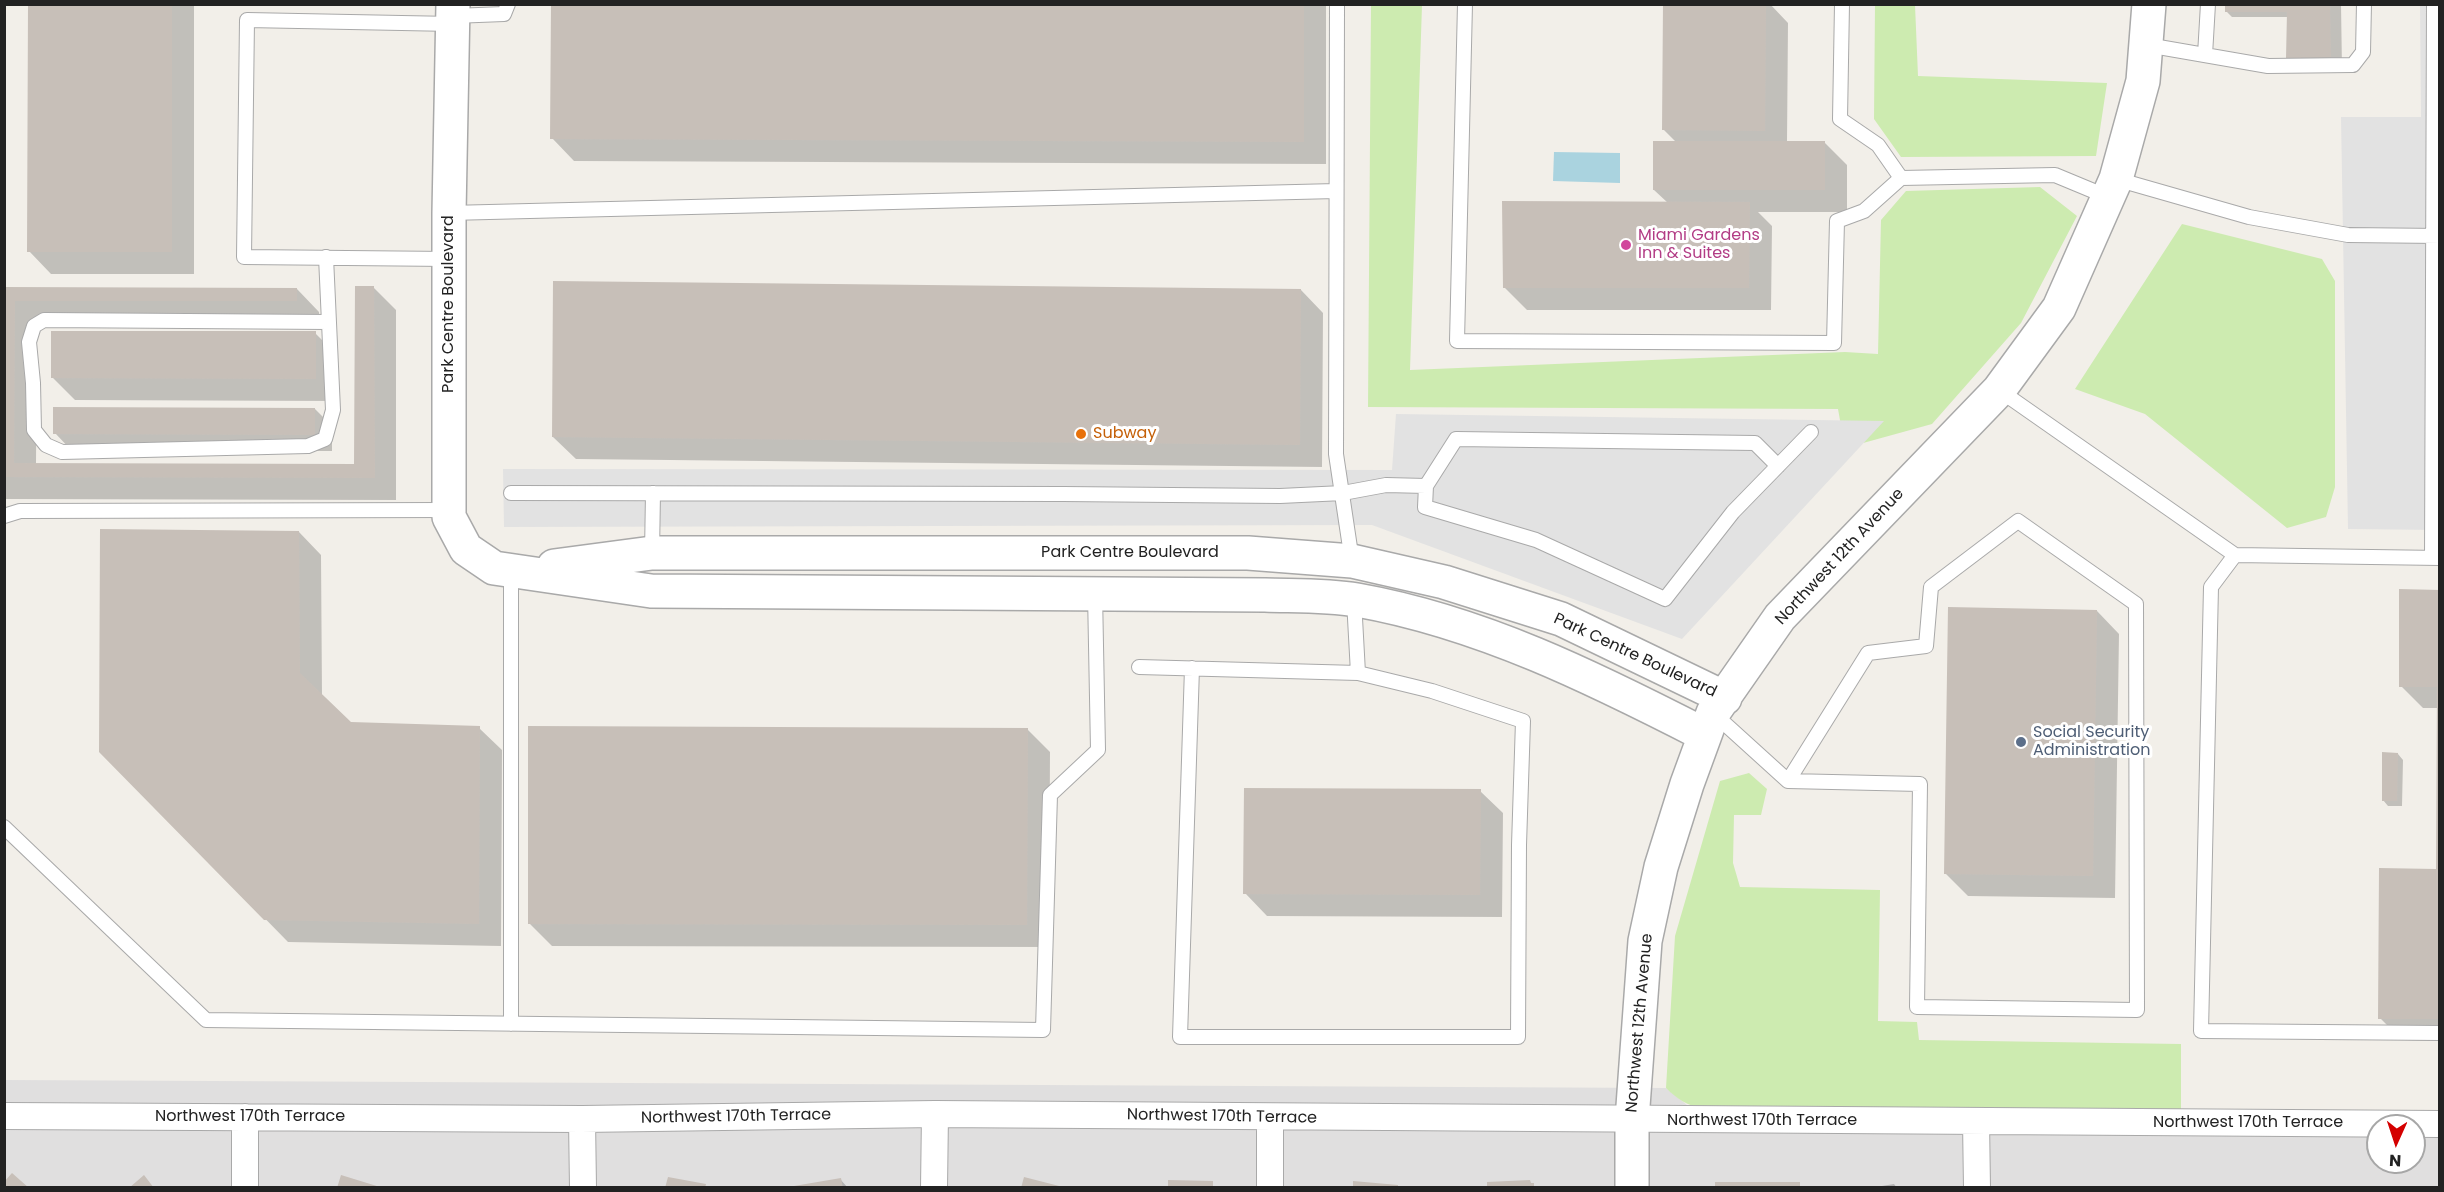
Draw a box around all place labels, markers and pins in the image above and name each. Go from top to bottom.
place label: Miami Gardens Inn & Suites [1638,226,1760,264]
marker: Miami Gardens Inn & Suites [1619,238,1633,252]
place label: Subway [1093,424,1156,444]
marker: Subway [1074,427,1088,441]
place label: Social Security Administration [2033,723,2150,761]
marker: Social Security Administration [2014,735,2028,749]

